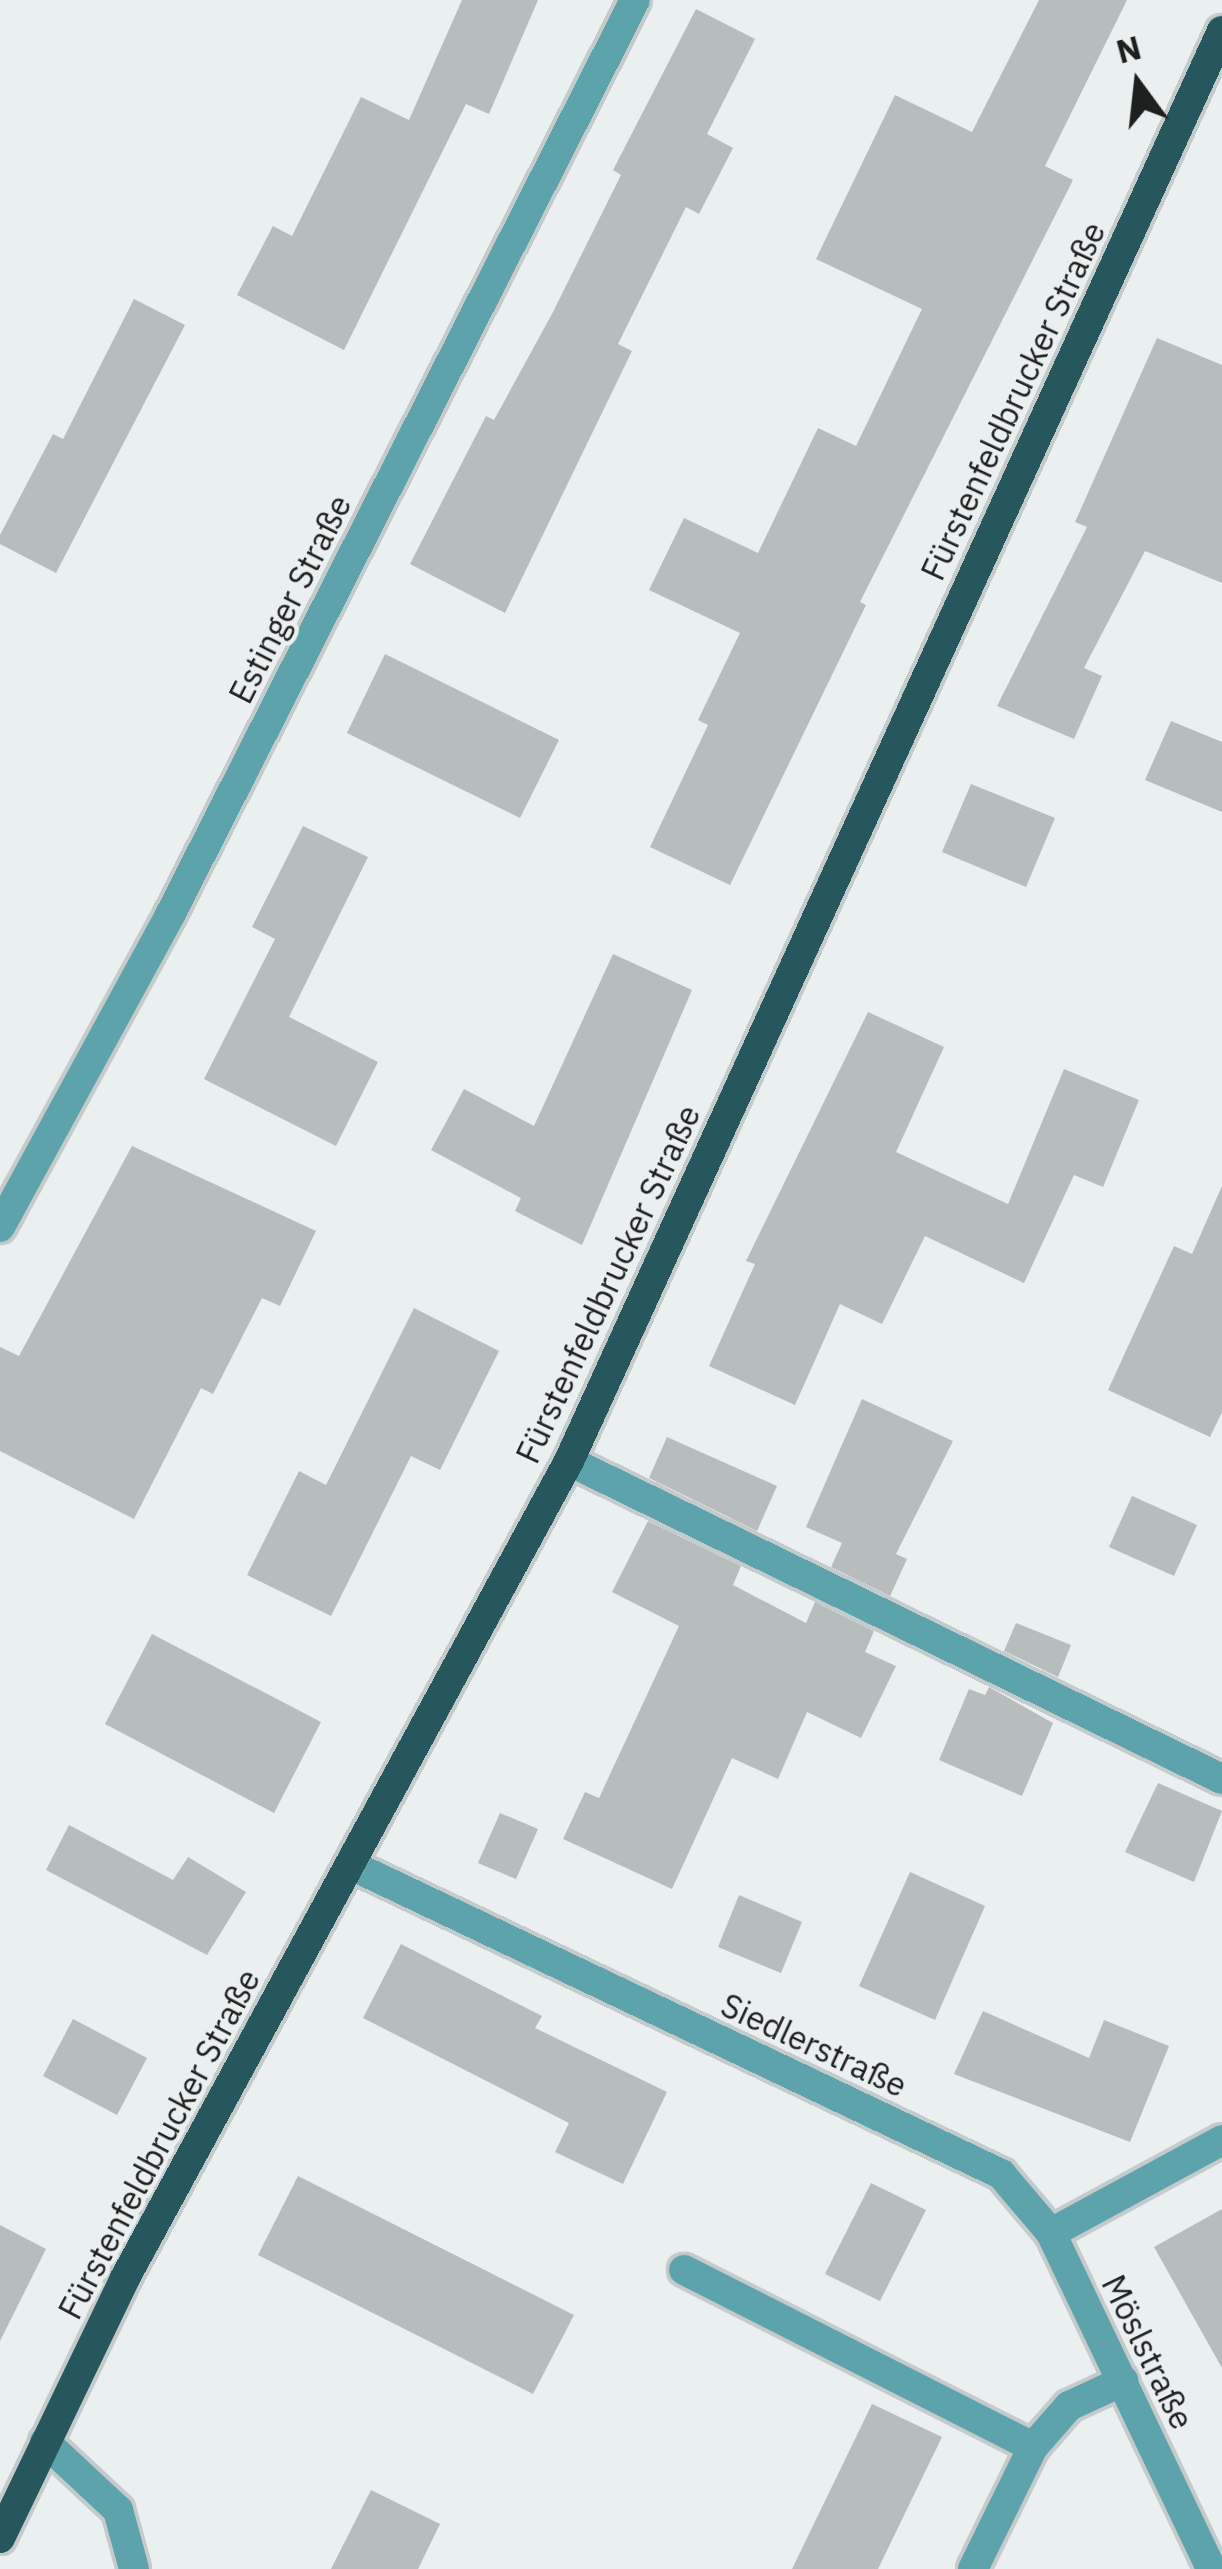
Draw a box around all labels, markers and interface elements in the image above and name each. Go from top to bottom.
north arrow [1078,24,1198,144]
text: N [1111,25,1146,73]
street label: Fürstenfeldbrucker Straße [913,216,1113,586]
street label: Estinger Straße [220,488,360,710]
street label: Fürstenfeldbrucker Straße [508,1099,708,1469]
street label: Fürstenfeldbrucker Straße [50,1962,268,2326]
street label: Siedlerstraße [715,1985,913,2105]
street label: Möslstraße [1094,2268,1202,2436]

